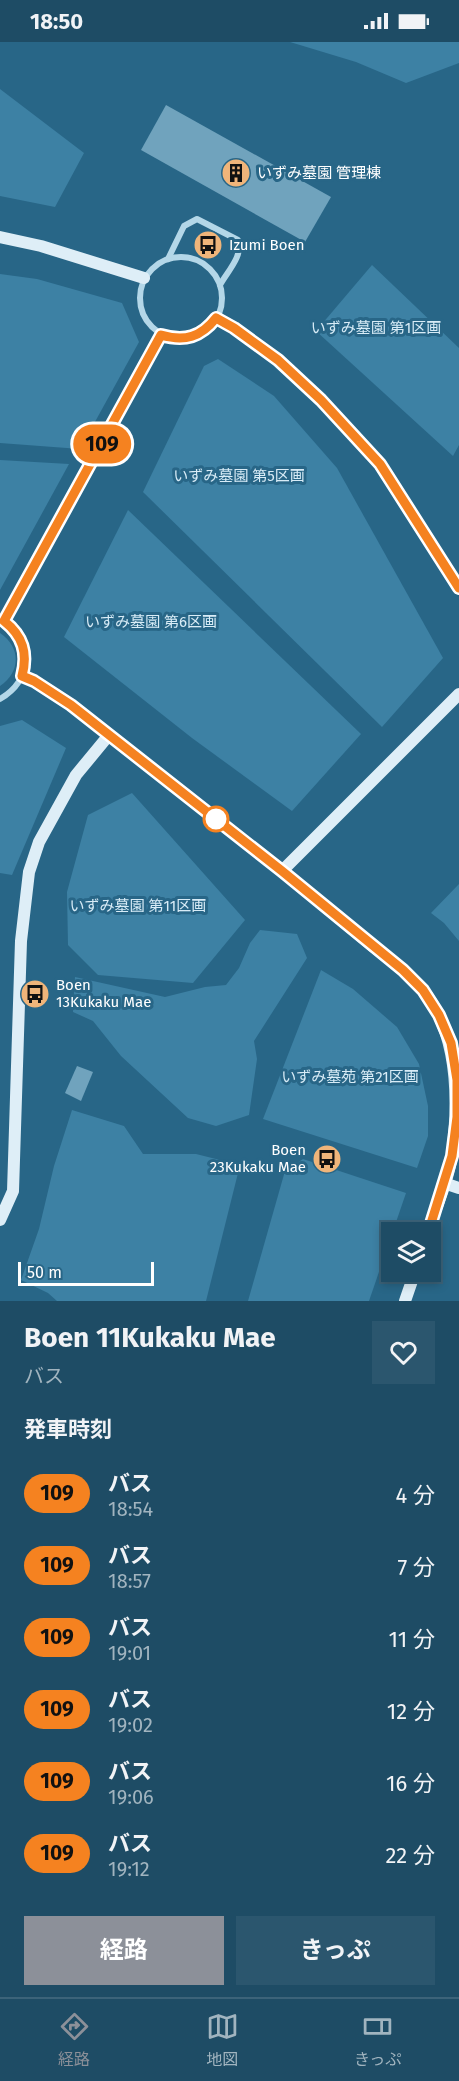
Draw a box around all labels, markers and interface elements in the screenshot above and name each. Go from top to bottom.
text: 18:50 [30,8,83,35]
building icon: いずみ墓園 管理棟 [220,157,252,189]
place label: いずみ墓園 管理棟 [257,164,381,182]
bus stop icon: Izumi Boen [192,229,224,261]
place label: Izumi Boen [229,236,304,254]
park label: いずみ墓園 第1区画 [311,319,441,337]
line badge: 109 [68,424,136,464]
text: 109 [85,431,119,457]
park label: いずみ墓園 第5区画 [173,467,305,485]
park label: いずみ墓園 第6区画 [85,613,217,631]
unlabelled marker [203,806,229,832]
park label: いずみ墓園 第11区画 [70,897,206,915]
place label: Boen 13Kukaku Mae [56,976,151,1011]
bus stop icon: Boen 13Kukaku Mae [19,978,51,1010]
park label: いずみ墓苑 第21区画 [281,1068,419,1086]
place label: Boen 23Kukaku Mae [210,1141,306,1176]
bus stop icon: Boen 23Kukaku Mae [311,1143,343,1175]
map controls [381,1222,441,1282]
button: layers [381,1222,441,1282]
scale bar [18,1259,154,1286]
text: 50 m [27,1263,62,1282]
text: Boen 11Kukaku Mae [24,1321,276,1354]
button: heart [372,1321,435,1384]
text: バス [24,1364,64,1388]
text: 発車時刻 [24,1416,112,1443]
text: バス [108,1470,152,1497]
text: 109 [40,1480,74,1506]
text: 4 分 [395,1482,435,1509]
text: 18:54 [108,1497,153,1521]
text: バス [108,1542,152,1569]
text: 109 [40,1552,74,1578]
text: 7 分 [397,1554,435,1581]
text: 18:57 [108,1569,151,1593]
text: バス [108,1614,152,1641]
text: 109 [40,1624,74,1650]
text: 11 分 [388,1626,435,1653]
text: 19:01 [108,1641,151,1665]
text: バス [108,1686,152,1713]
text: 109 [40,1696,74,1722]
text: 12 分 [387,1698,435,1725]
text: 19:02 [108,1713,153,1737]
text: バス [108,1758,152,1785]
text: 109 [40,1768,74,1794]
text: 16 分 [386,1770,435,1797]
text: 19:06 [108,1785,154,1809]
text: バス [108,1830,152,1857]
text: 109 [40,1840,74,1866]
text: 22 分 [385,1842,435,1869]
text: 19:12 [108,1857,150,1881]
button: 経路 [24,1916,224,1985]
button: きっぷ [236,1916,435,1985]
tab: 経路 [58,2010,91,2070]
tab: 地図 [206,2010,239,2070]
tab: きっぷ [354,2010,401,2070]

